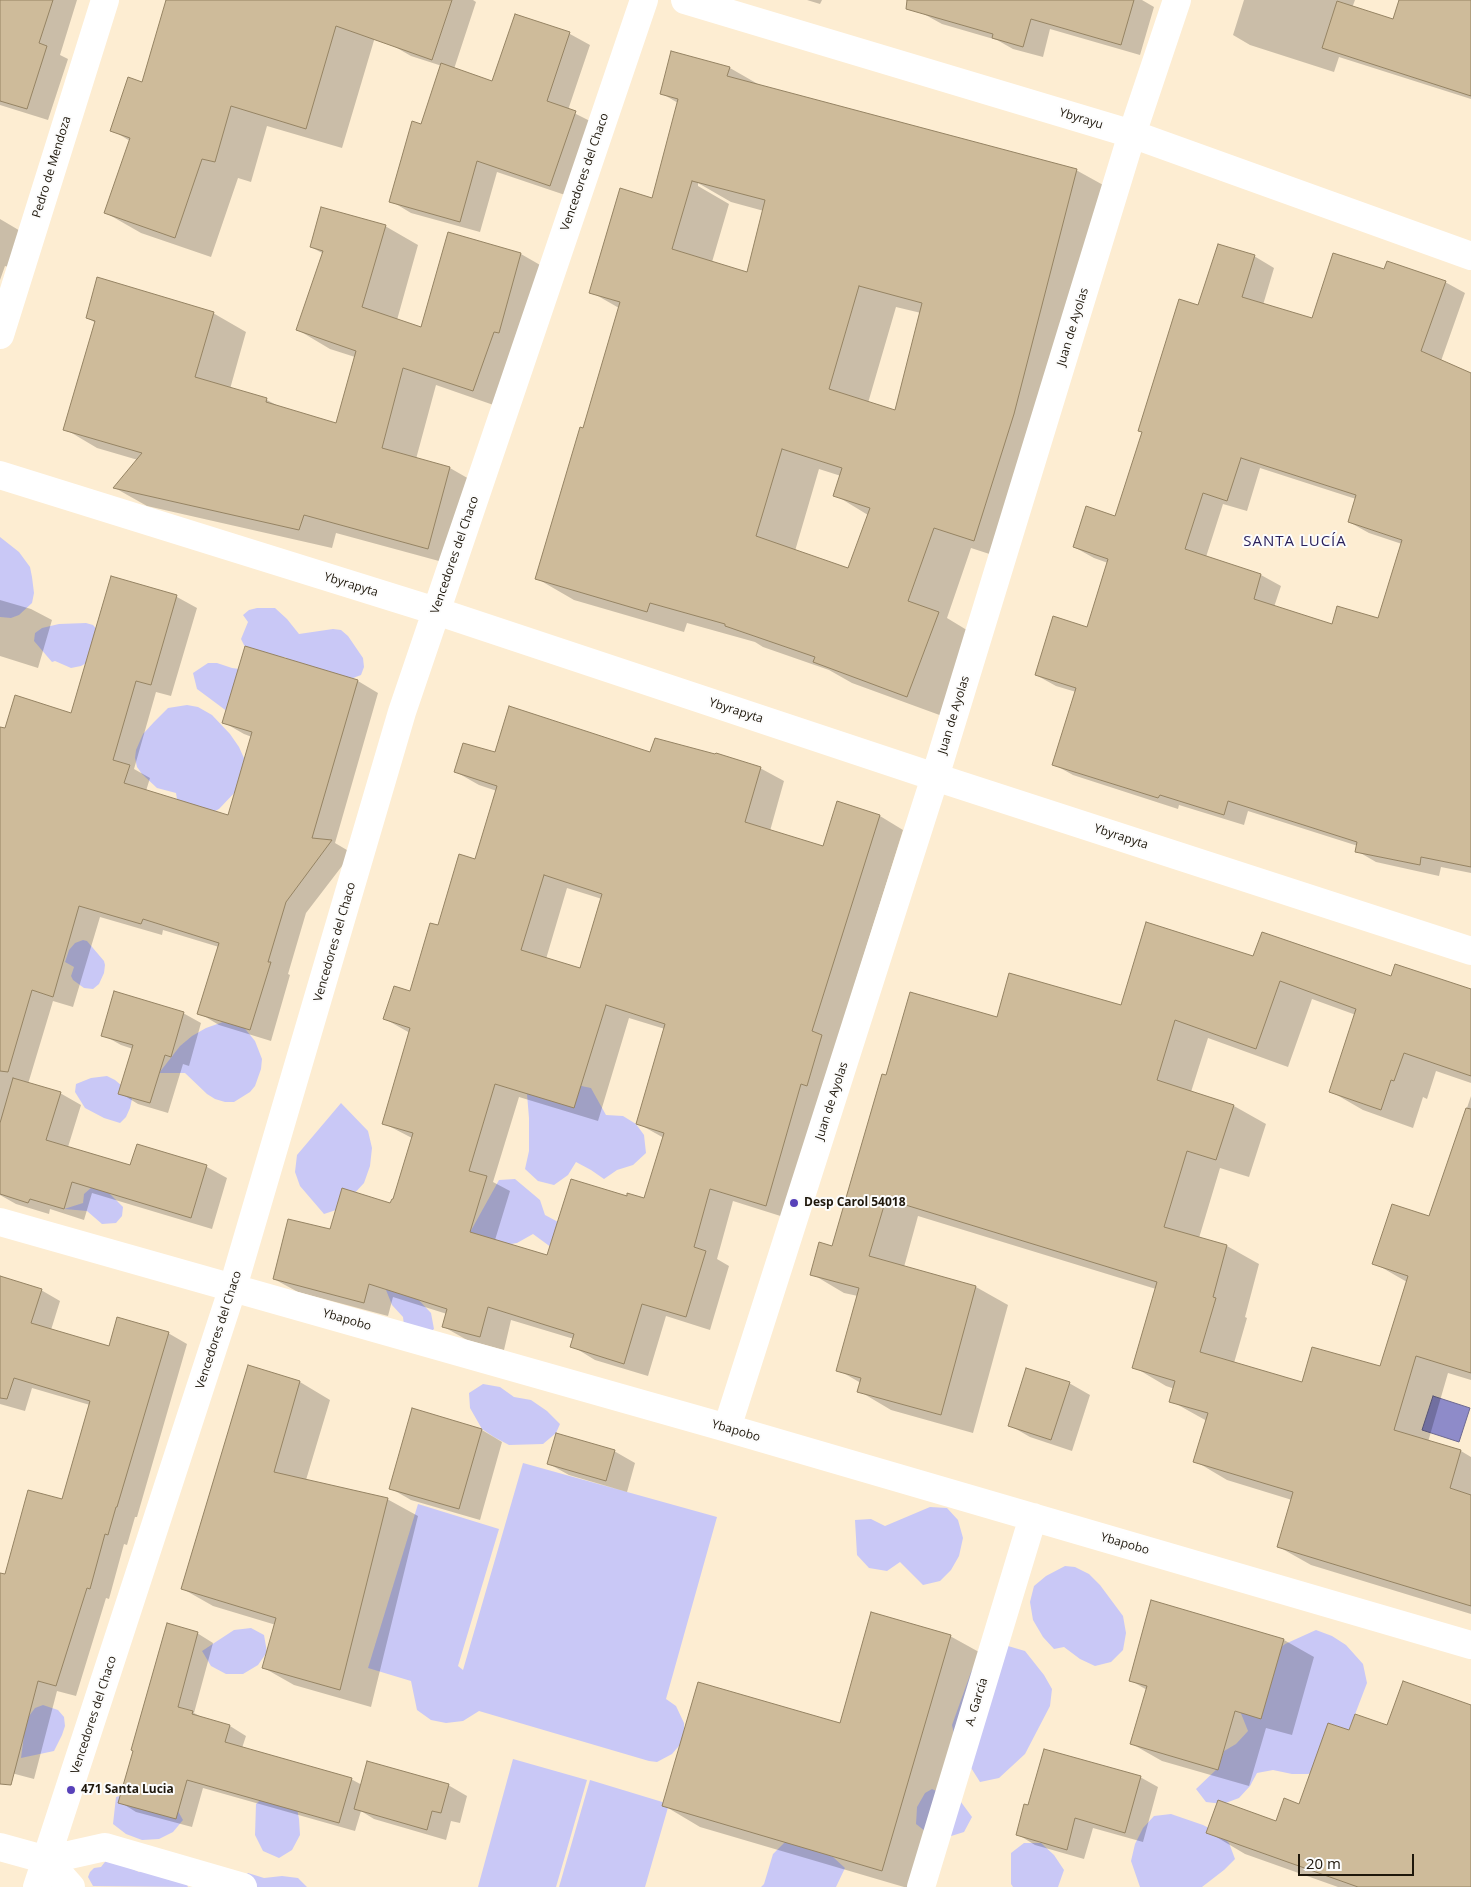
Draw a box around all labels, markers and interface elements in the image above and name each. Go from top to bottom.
street label: Ybyrayu [1057,106,1105,132]
street label: Vencedores del Chaco [558,111,612,233]
street label: Pedro de Mendoza [30,114,74,220]
street label: Juan de Ayolas [1054,286,1092,368]
street label: Vencedores del Chaco [428,494,482,616]
district label: SANTA LUCÍA [1242,533,1348,551]
street label: Ybyrapyta [322,570,380,600]
street label: Juan de Ayolas [935,674,973,756]
street label: Ybyrapyta [707,696,765,726]
street label: Ybyrapyta [1092,822,1150,852]
street label: Vencedores del Chaco [311,881,359,1003]
street label: Juan de Ayolas [813,1060,851,1142]
place label: Desp Carol 54018 [804,1196,906,1210]
marker: Desp Carol 54018 [788,1197,800,1209]
street label: Vencedores del Chaco [193,1269,245,1391]
street label: Ybapobo [321,1306,373,1334]
street label: Ybapobo [710,1417,762,1445]
street label: Ybapobo [1099,1530,1151,1558]
street label: Vencedores del Chaco [68,1654,120,1776]
street label: A. García [963,1676,991,1728]
place label: 471 Santa Lucia [81,1783,174,1797]
marker: 471 Santa Lucia [65,1784,77,1796]
scale bar [1301,1844,1417,1876]
text: 20 m [1306,1853,1341,1873]

